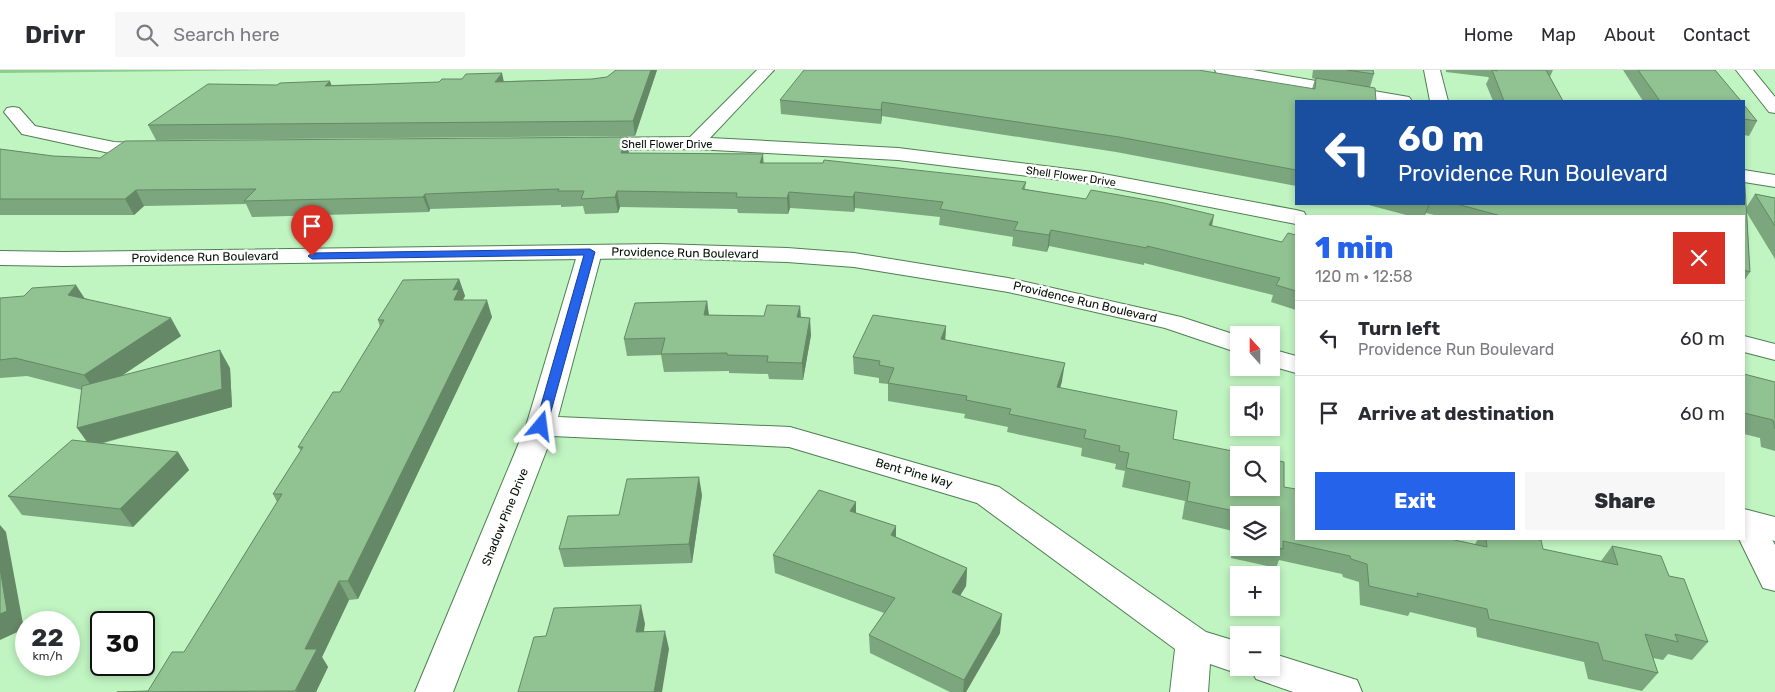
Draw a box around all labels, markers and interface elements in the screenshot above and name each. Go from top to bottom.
search box [115,12,465,57]
text: Drivr [25,21,85,49]
icon: search [133,21,161,49]
text: Search here [173,23,280,46]
text: Home [1464,24,1513,46]
text: Map [1541,24,1576,46]
text: About [1604,24,1655,46]
text: Contact [1683,24,1750,46]
text: 60 m [1398,118,1484,160]
icon: left [1315,120,1380,185]
street label: Shell Flower Drive [622,138,712,151]
text: Providence Run Boulevard [1398,160,1668,187]
street label: Shell Flower Drive [1025,164,1117,189]
pin [291,205,333,256]
icon: arrive [298,212,326,240]
text: 1 min [1315,230,1393,266]
button: close [1673,232,1725,284]
street label: Providence Run Boulevard [611,245,759,261]
street label: Providence Run Boulevard [131,249,279,265]
text: 120 m · 12:58 [1315,267,1413,286]
street label: Providence Run Boulevard [1012,279,1158,325]
text: Turn left [1358,317,1440,340]
icon: left [1315,324,1343,352]
north arrow [1230,326,1280,376]
map controls [1230,326,1280,676]
text: 60 m [1680,327,1725,350]
text: Providence Run Boulevard [1358,340,1554,359]
button: sound [1230,386,1280,436]
position arrow [514,399,566,451]
icon: arrive [1315,399,1343,427]
text: Arrive at destination [1358,402,1554,425]
text: 60 m [1680,402,1725,425]
button: search [1230,446,1280,496]
street label: Bent Pine Way [874,455,954,491]
street label: Shadow Pine Drive [479,466,531,568]
button: Exit [1315,472,1515,530]
button: Share [1525,472,1725,530]
button: layers [1230,506,1280,556]
button: + [1230,566,1280,616]
speed limit sign: 30 [90,611,155,676]
text: 22 [31,623,64,652]
button: − [1230,626,1280,676]
text: km/h [33,649,62,663]

